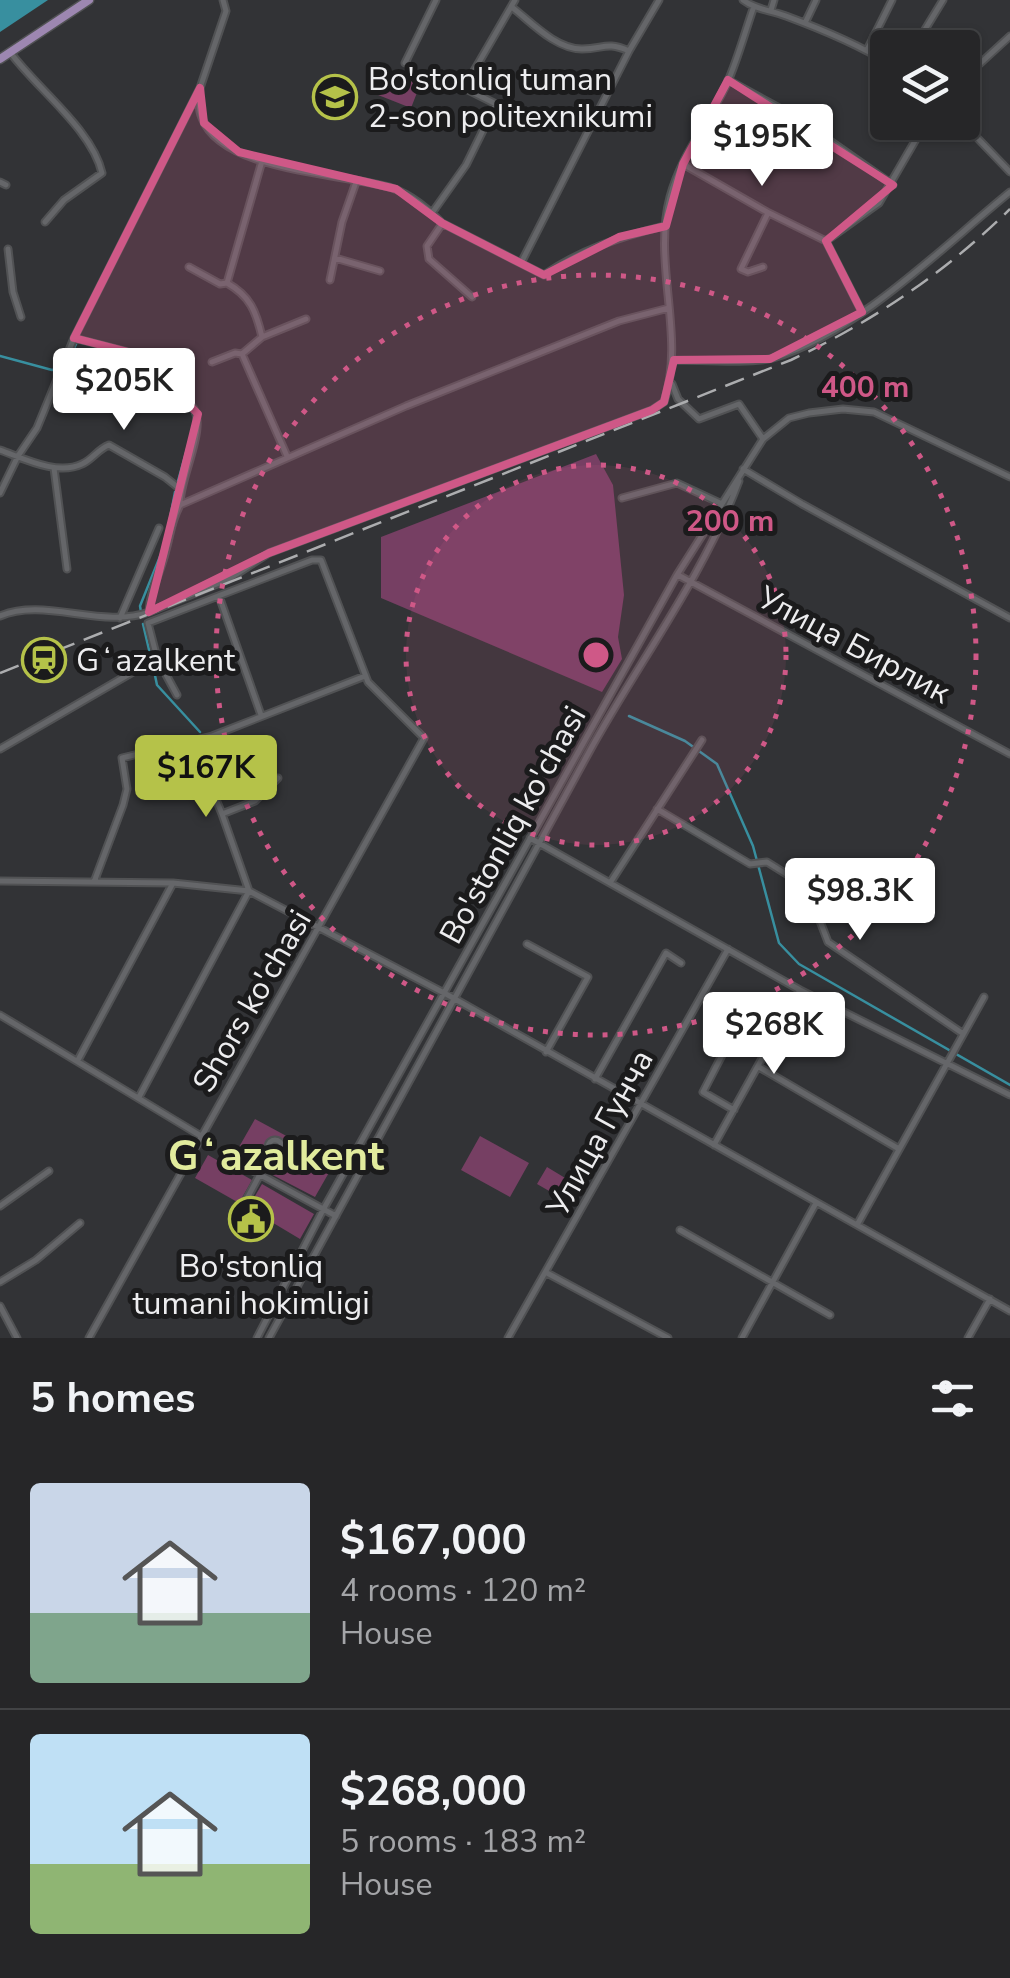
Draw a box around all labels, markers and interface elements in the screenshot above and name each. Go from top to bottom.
map controls [870,30,980,140]
button: layers [870,30,980,140]
place label: Bo'stonliq tuman 2-son politexnikumi [368,58,653,138]
school or university icon: Bo'stonliq tuman 2-son politexnikumi [312,74,358,120]
pin: $195K [692,104,832,189]
text: $195K [713,115,811,158]
pin: $205K [54,348,194,433]
text: $205K [75,359,173,402]
text: 400 m [821,367,909,408]
text: 200 m [686,501,774,542]
street label: Улица Бирлик [749,576,958,714]
station icon: Gʻazalkent [21,637,67,683]
centre of rings [578,637,614,673]
place label: Gʻazalkent [76,639,236,682]
street label: Bo'stonliq ko'chasi [430,698,596,952]
pin: $167K [136,735,276,820]
text: $167K [157,746,255,789]
pin: $98.3K [779,858,941,943]
text: $98.3K [807,869,913,912]
street label: Shors ko'chasi [182,902,322,1100]
pin: $268K [704,992,844,1077]
text: $268K [725,1003,823,1046]
street label: Улица Гунча [536,1042,664,1225]
district label: Gʻazalkent [168,1128,385,1185]
public building icon: Bo'stonliq tumani hokimligi [228,1196,274,1242]
place label: Bo'stonliq tumani hokimligi [132,1245,370,1325]
text: 5 homes [30,1370,195,1427]
icon: filters [925,1371,980,1426]
text: $167,000 [340,1512,527,1569]
icon: home [110,1523,230,1643]
text: 4 rooms · 120 m² [340,1569,586,1612]
text: House [340,1612,433,1655]
text: $268,000 [340,1763,527,1820]
icon: home [110,1774,230,1894]
text: 5 rooms · 183 m² [340,1820,586,1863]
text: House [340,1863,433,1906]

